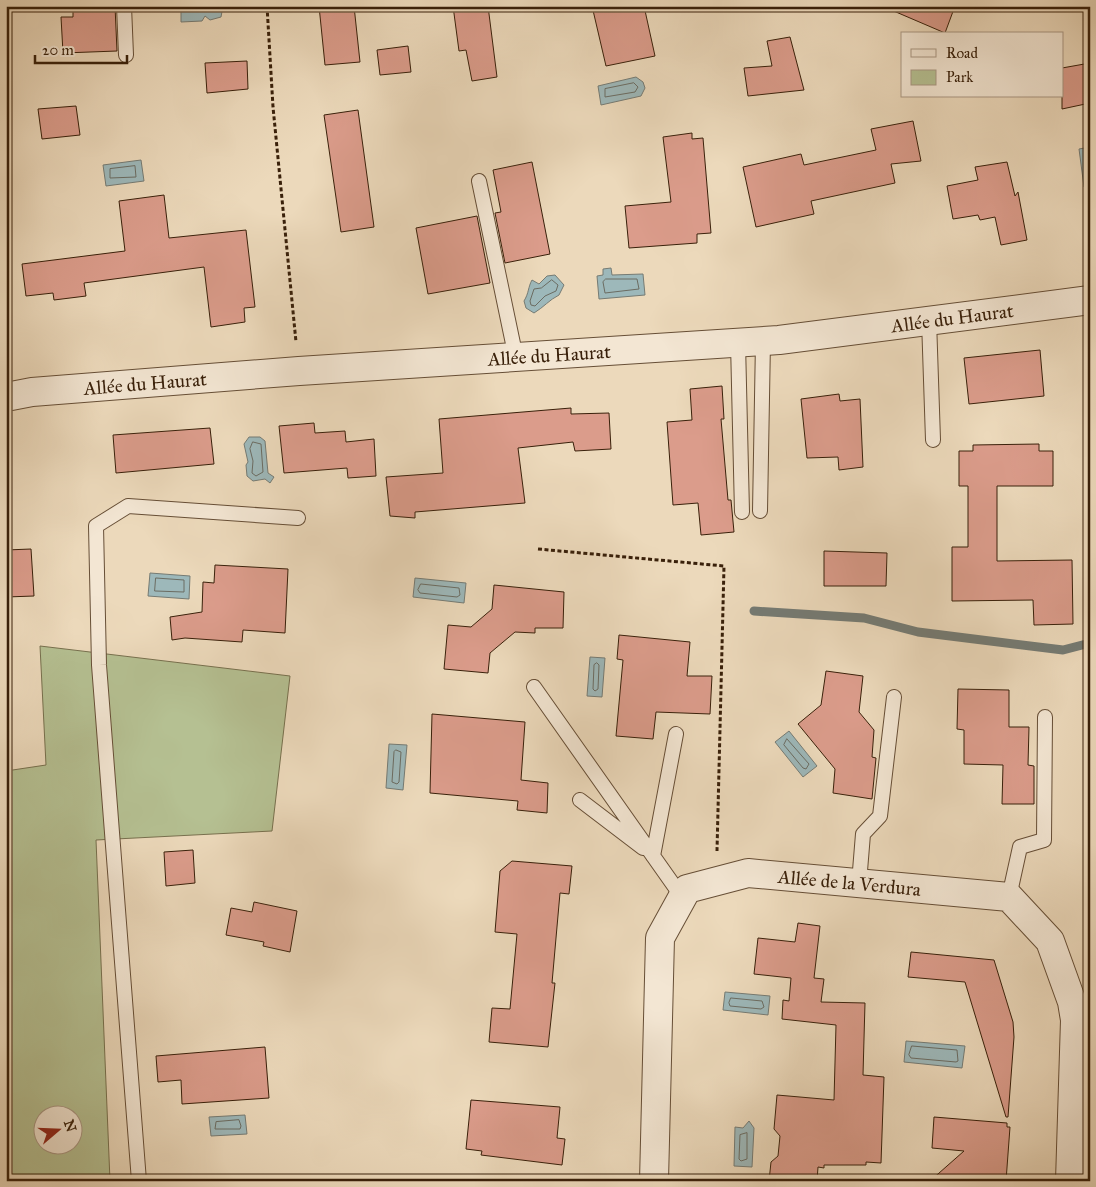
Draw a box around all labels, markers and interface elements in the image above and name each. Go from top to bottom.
scale bar [35,32,128,64]
legend [901,32,1064,98]
text: 20 m [42,41,74,59]
text: Road [946,44,978,62]
text: Park [946,68,973,86]
street label: Allée du Haurat [889,299,1015,338]
street label: Allée du Haurat [486,340,612,371]
street label: Allée du Haurat [82,367,208,400]
street label: Allée de la Verdura [776,865,923,901]
north arrow [32,1104,82,1154]
text: N [60,1118,80,1134]

